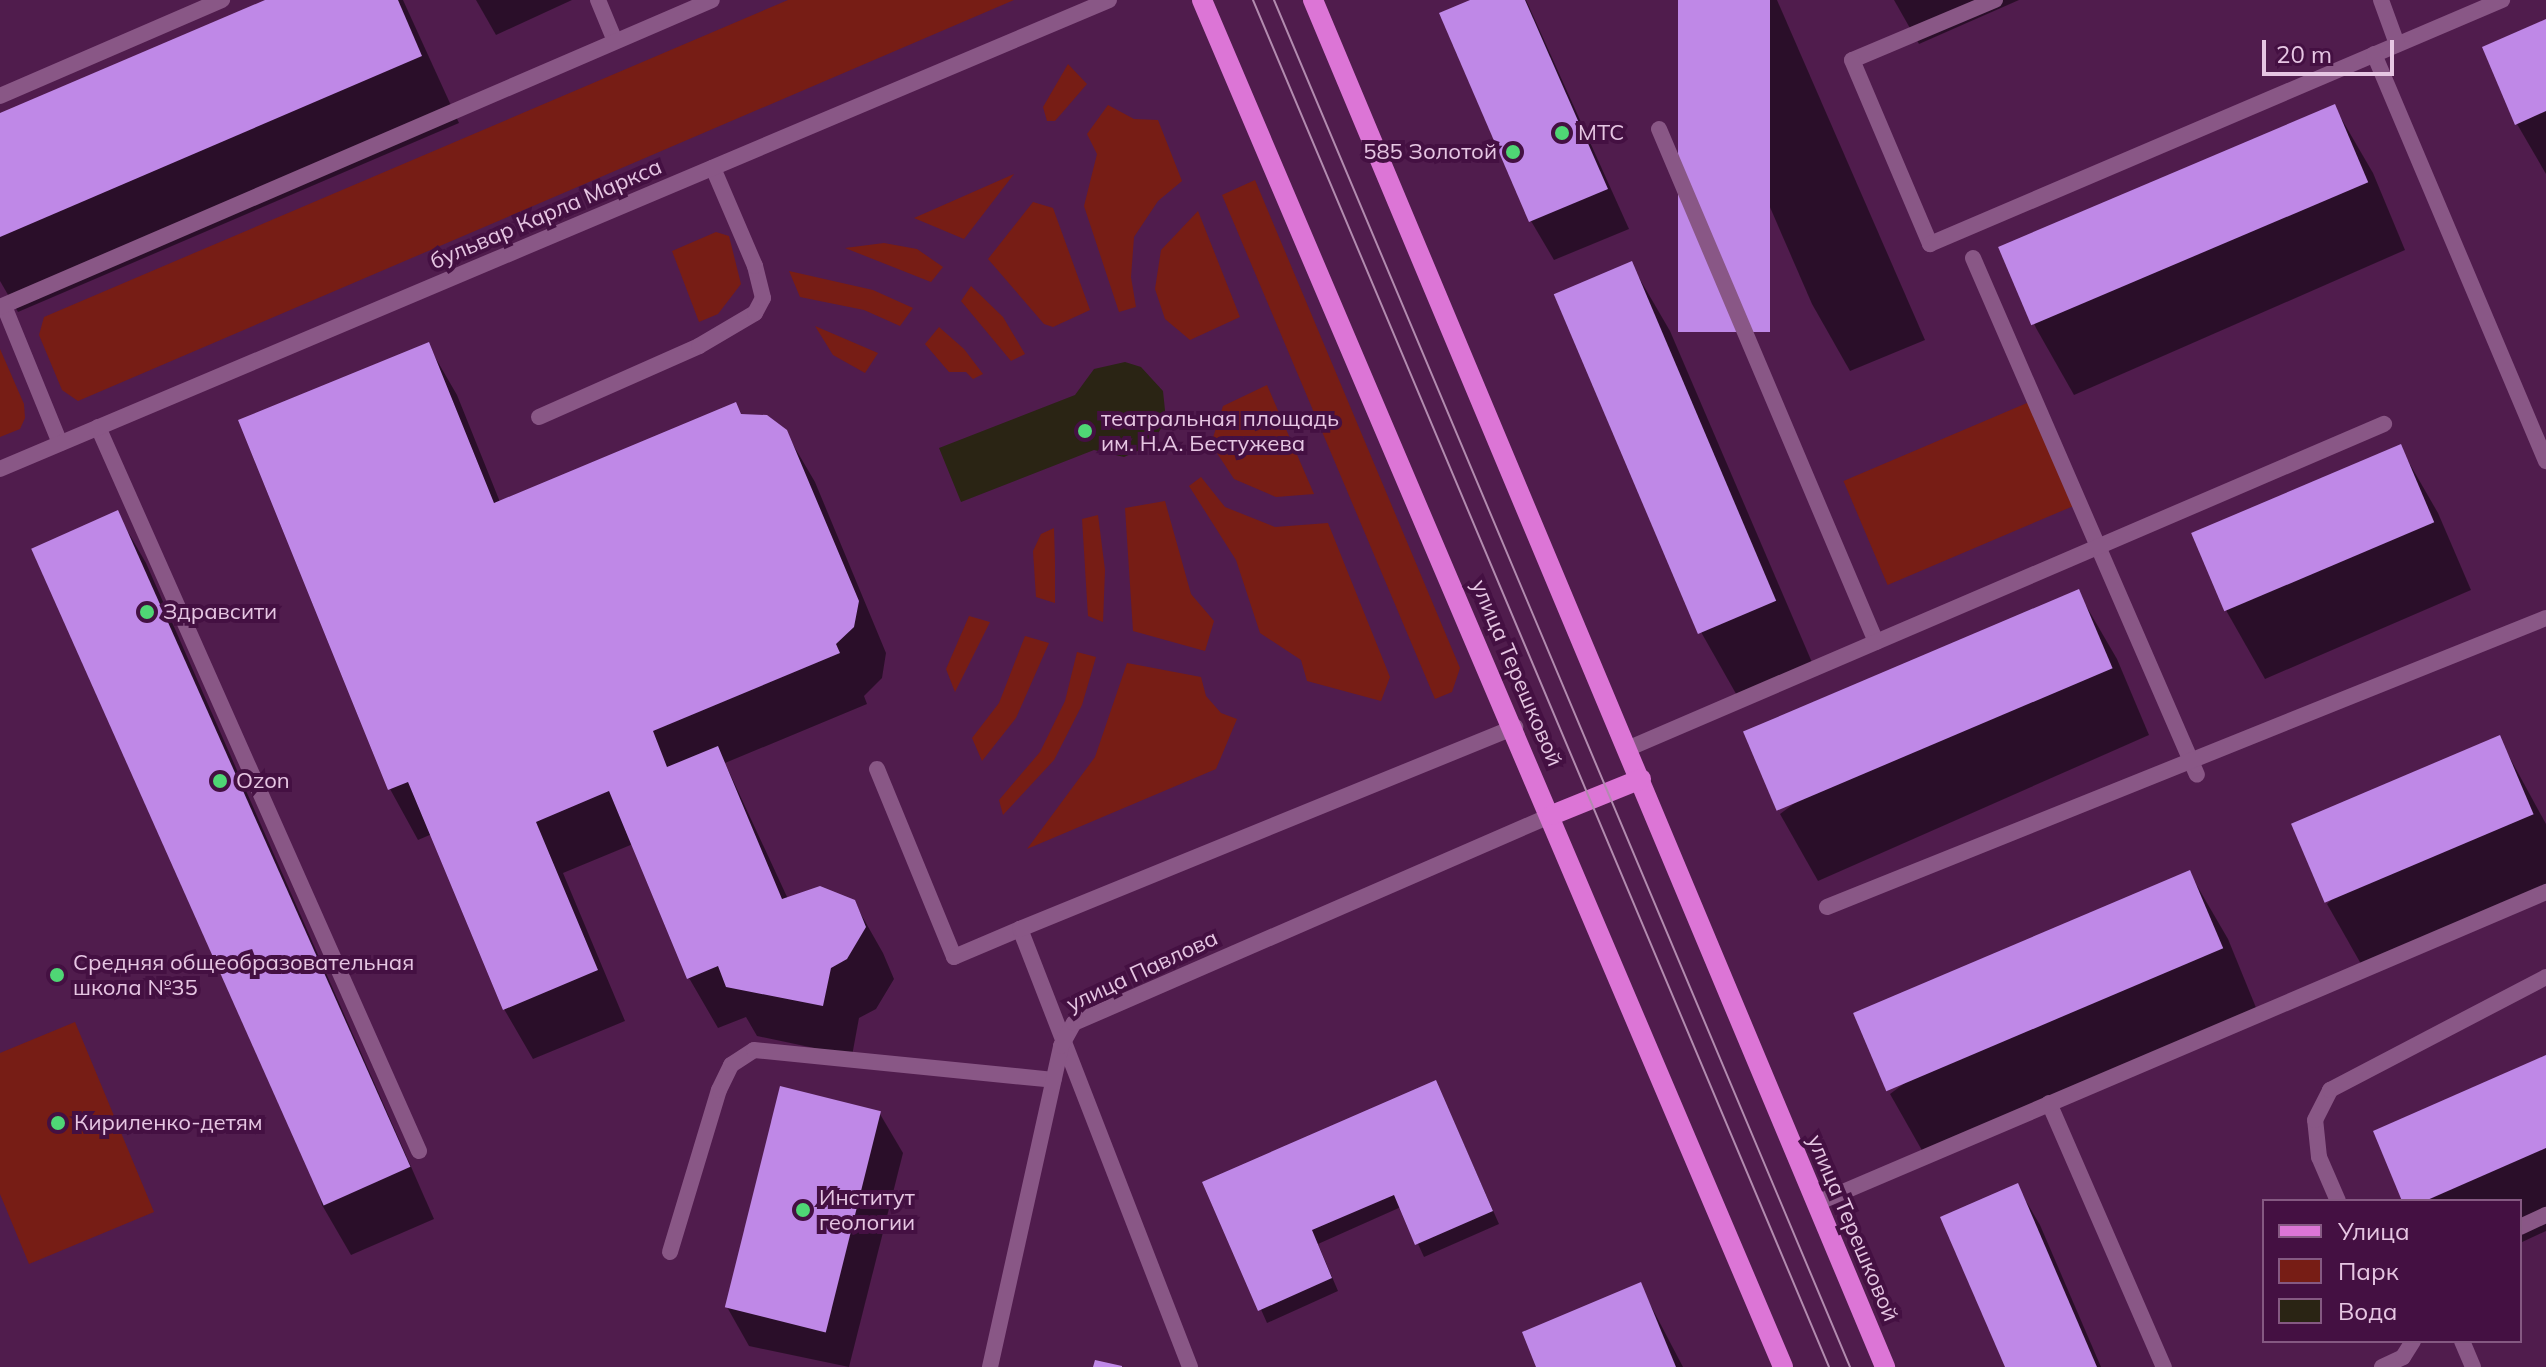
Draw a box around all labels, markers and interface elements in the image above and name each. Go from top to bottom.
scale bar [2266,24,2398,74]
text: 20 m [2276,39,2332,69]
place label: МТС [1578,120,1624,146]
marker: МТС [1553,124,1571,142]
place label: 585 Золотой [1363,139,1497,165]
marker: 585 Золотой [1504,143,1522,161]
street label: бульвар Карла Маркса [426,153,666,275]
place label: театральная площадь им. Н.А. Бестужева [1101,405,1339,456]
marker: театральная площадь им. Н.А. Бестужева [1076,422,1094,440]
street label: улица Терешковой [1466,576,1568,770]
place label: Здравсити [163,599,277,625]
marker: Здравсити [138,603,156,621]
place label: Ozon [236,768,290,794]
marker: Ozon [211,772,229,790]
street label: улица Павлова [1062,924,1222,1018]
place label: Средняя общеобразовательная школа №35 [73,949,414,1000]
marker: Средняя общеобразовательная школа №35 [48,966,66,984]
place label: Кириленко-детям [74,1110,263,1136]
marker: Кириленко-детям [49,1114,67,1132]
street label: улица Терешковой [1802,1131,1904,1325]
place label: Институт геологии [819,1184,915,1236]
legend [2262,1199,2522,1343]
marker: Институт геологии [794,1201,812,1219]
text: Улица [2338,1216,2410,1246]
text: Парк [2338,1256,2399,1286]
text: Вода [2338,1296,2398,1326]

